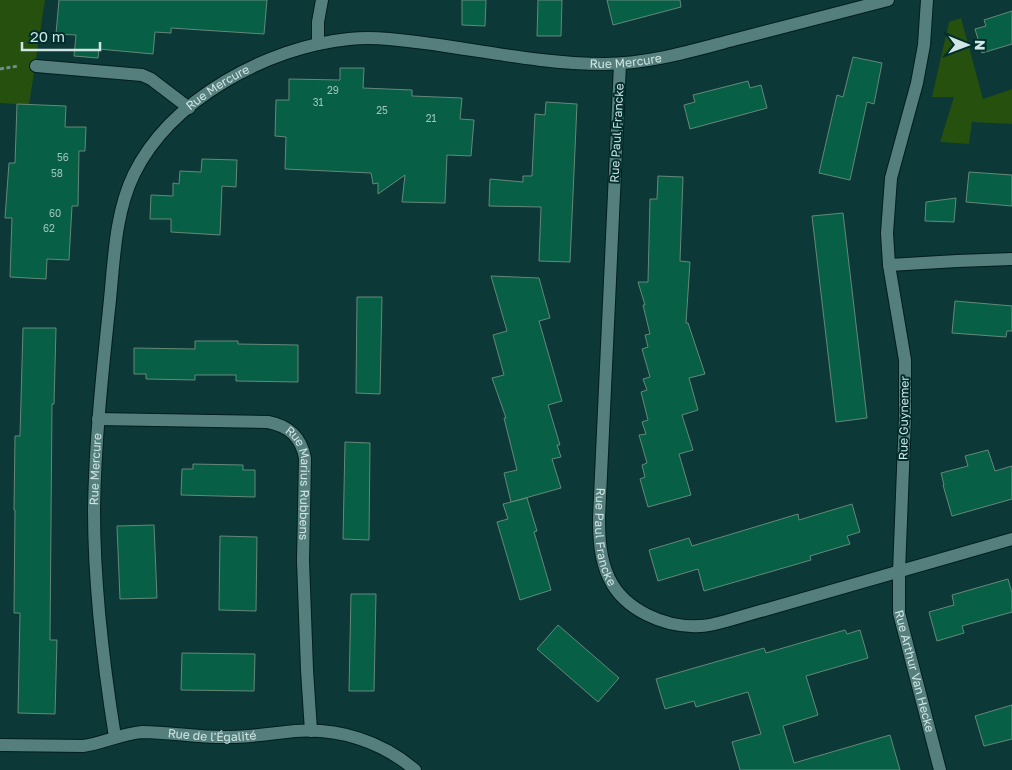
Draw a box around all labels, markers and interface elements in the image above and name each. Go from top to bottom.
scale bar [22,20,100,52]
north arrow [942,20,992,70]
text: 20 m [30,27,65,45]
text: N [972,40,989,51]
street label: Rue Mercure [589,50,663,71]
street label: Rue Mercure [183,61,252,113]
street label: Rue Paul Francke [606,83,627,183]
house number: 29 [327,84,339,96]
house number: 31 [313,96,323,108]
house number: 25 [376,104,388,116]
house number: 21 [426,112,436,124]
house number: 56 [57,151,69,163]
house number: 58 [51,167,63,179]
house number: 60 [49,207,61,219]
house number: 62 [43,222,55,234]
street label: Rue Guynemer [895,375,912,460]
street label: Rue Marius Rubbens [283,422,313,540]
street label: Rue Mercure [86,433,104,506]
street label: Rue Paul Francke [592,487,620,589]
street label: Rue Arthur Van Hecke [891,608,938,734]
street label: Rue de l'Égalité [167,725,257,744]

